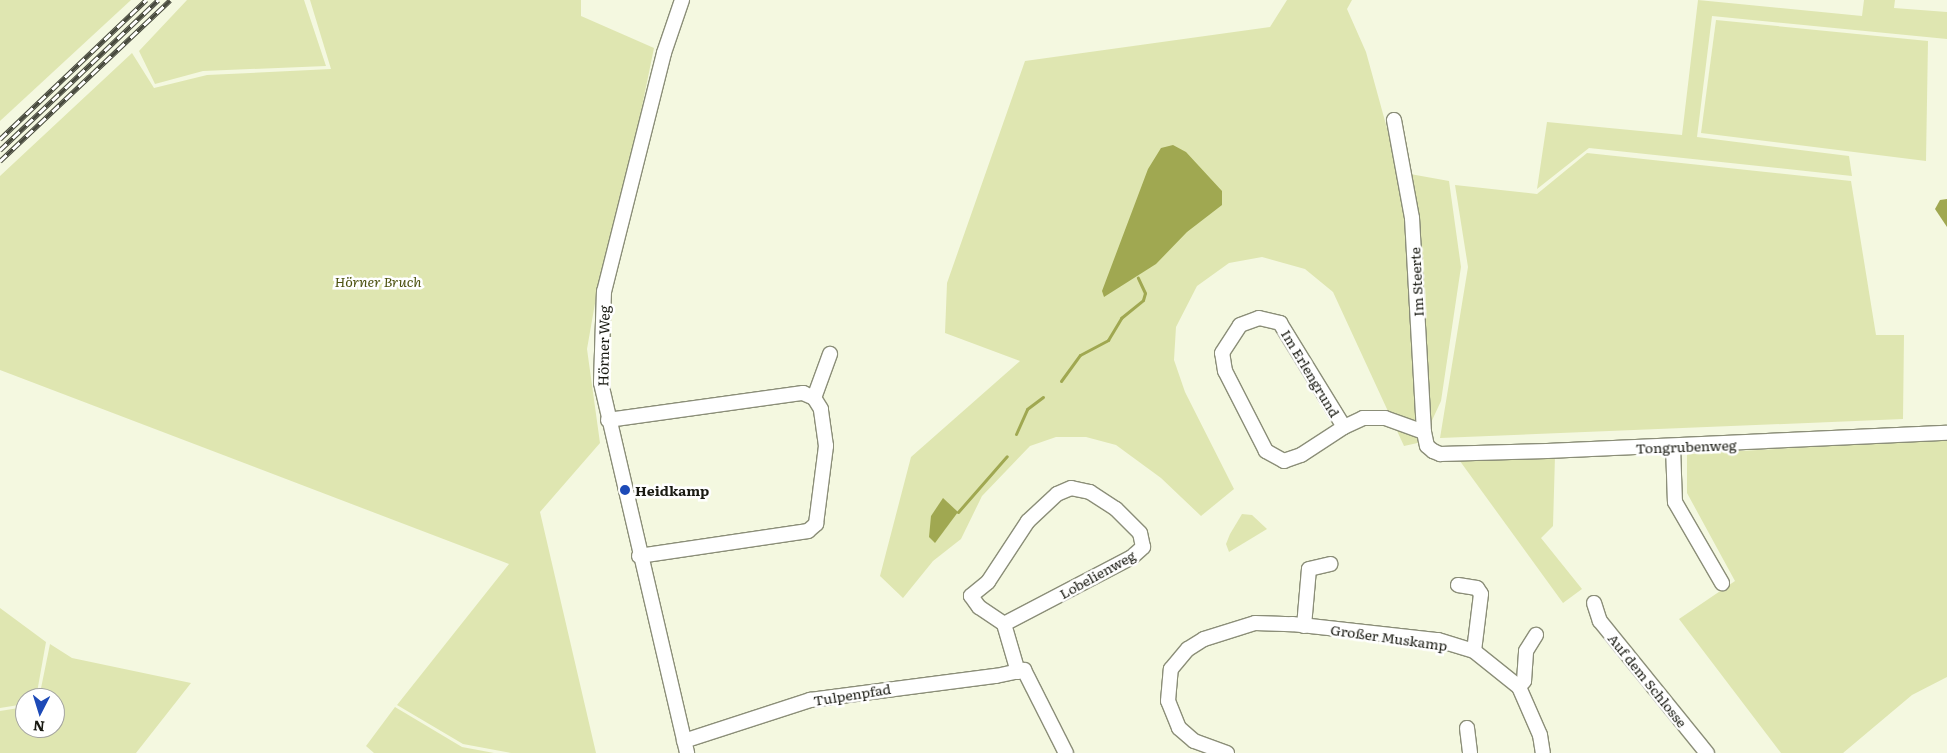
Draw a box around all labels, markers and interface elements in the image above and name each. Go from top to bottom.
street label: Im Steerte [1406,247,1426,317]
park label: Hörner Bruch [335,273,421,289]
street label: Hörner Weg [594,305,612,387]
street label: Im Erlengrund [1278,326,1344,420]
street label: Tongrubenweg [1635,436,1737,456]
place label: Heidkamp [635,482,709,498]
marker: Heidkamp [619,484,631,496]
street label: Lobelienweg [1056,546,1138,602]
street label: Großer Muskamp [1330,620,1448,654]
street label: Auf dem Schlosse [1605,630,1691,730]
street label: Tulpenpfad [812,680,892,708]
north arrow [15,688,65,738]
text: N [32,716,46,737]

